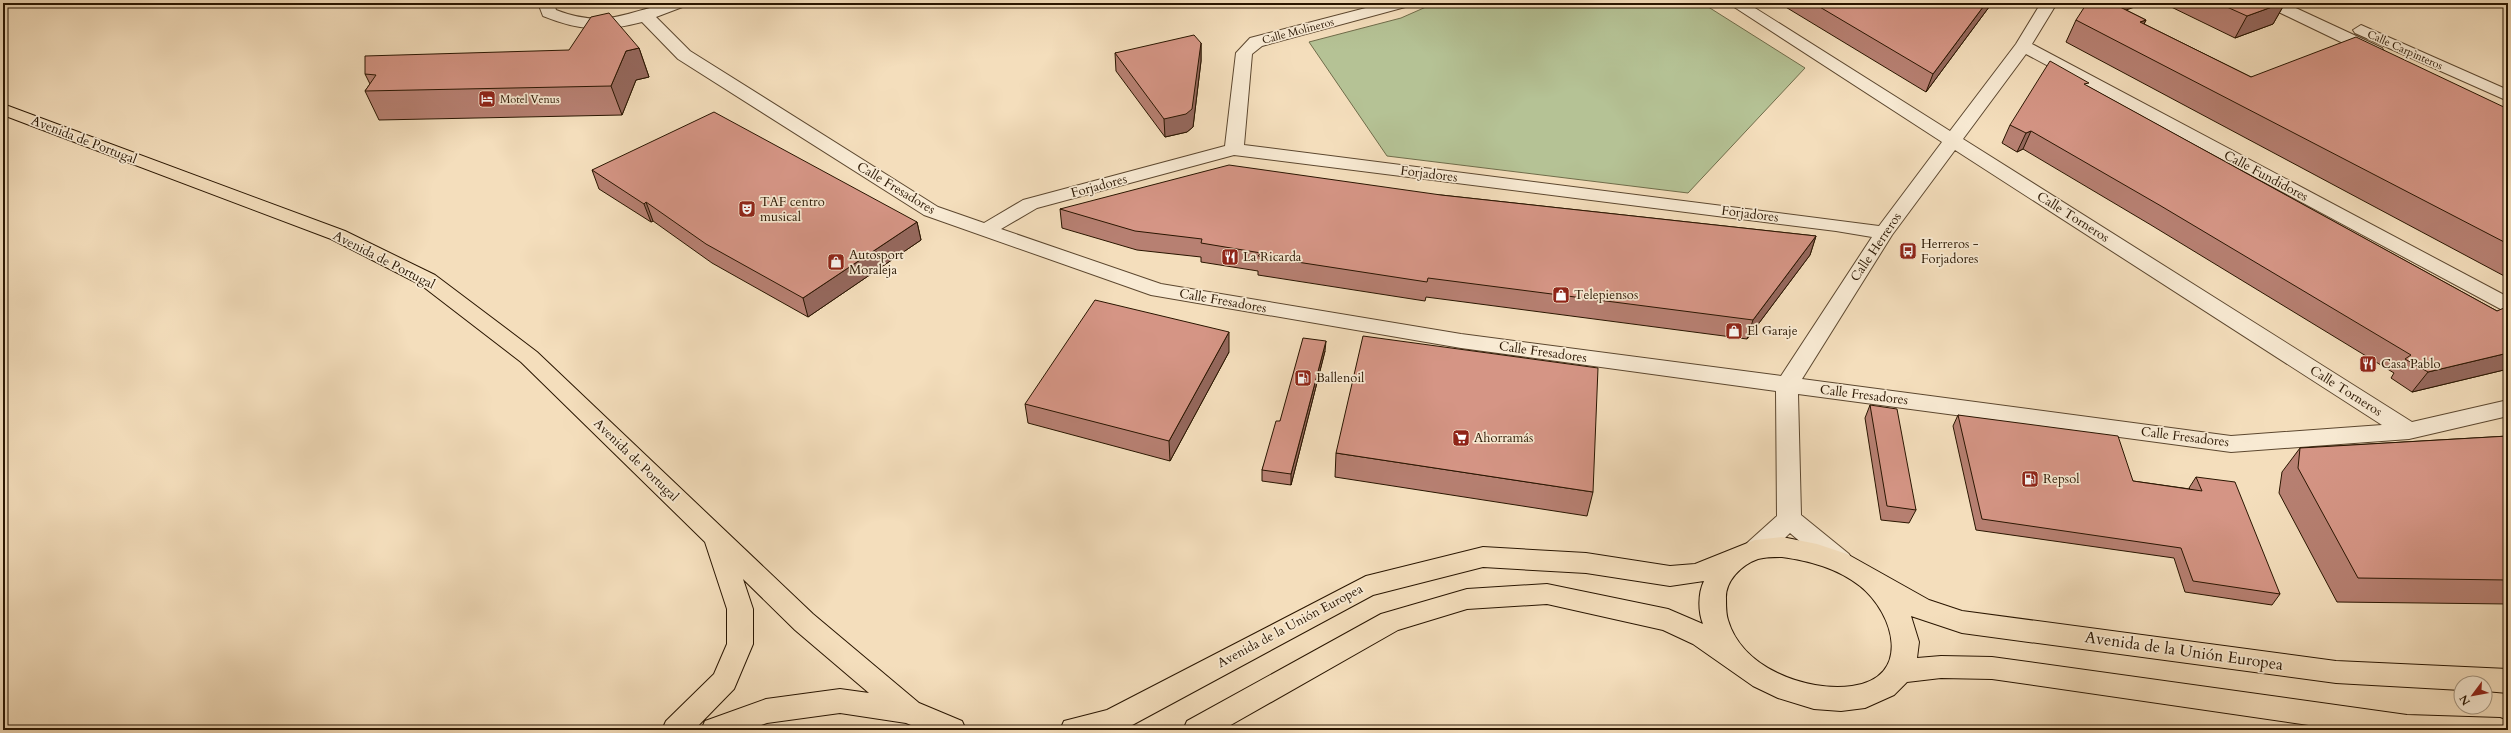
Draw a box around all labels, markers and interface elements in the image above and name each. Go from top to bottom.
street label: Calle Molineros [1260,14,1336,48]
street label: Calle Carpìnteros [2365,27,2445,73]
hotel icon: Motel Venus [477,89,497,109]
place label: Motel Venus [500,92,560,107]
street label: Avenida de Portugal [28,112,140,169]
street label: Calle Fundidores [2221,146,2311,206]
street label: Calle Fresadores [853,157,939,219]
street label: Forjadores [1399,162,1459,186]
street label: Forjadores [1069,170,1129,202]
street label: Calle Torneros [2033,188,2113,246]
place label: TAF centro musical [760,193,825,226]
theatre icon: TAF centro musical [737,199,757,219]
street label: Forjadores [1720,202,1780,226]
street label: Calle Herreros [1846,209,1906,285]
street label: Avenida de Portugal [330,227,439,294]
place label: Herreros - Forjadores [1921,235,1979,268]
bus stop icon: Herreros - Forjadores [1898,241,1918,261]
place label: Autosport Moraleja [849,246,904,279]
restaurant icon: La Ricarda [1220,247,1240,267]
place label: La Ricarda [1243,248,1302,266]
shop icon: Autosport Moraleja [826,252,846,272]
street label: Calle Fresadores [1178,284,1268,318]
shop icon: Telepiensos [1551,285,1571,305]
place label: Telepiensos [1574,286,1638,304]
shop icon: El Garaje [1724,321,1744,341]
place label: El Garaje [1747,322,1798,340]
street label: Calle Fresadores [1498,337,1588,367]
restaurant icon: Casa Pablo [2358,354,2378,374]
place label: Casa Pablo [2381,355,2441,373]
street label: Calle Torneros [2306,362,2386,420]
fuel station icon: Ballenoil [1293,368,1313,388]
place label: Ballenoil [1316,369,1365,387]
street label: Calle Fresadores [1819,381,1909,409]
street label: Avenida de Portugal [589,415,683,506]
street label: Calle Fresadores [2140,423,2230,451]
supermarket icon: Ahorramás [1451,428,1471,448]
place label: Ahorramás [1474,429,1533,447]
fuel station icon: Repsol [2020,469,2040,489]
place label: Repsol [2043,470,2080,488]
street label: Avenida de la Unión Europea [1214,580,1366,672]
street label: Avenida de la Unión Europea [2083,626,2285,676]
north arrow [2453,675,2493,715]
text: N [2456,692,2474,708]

